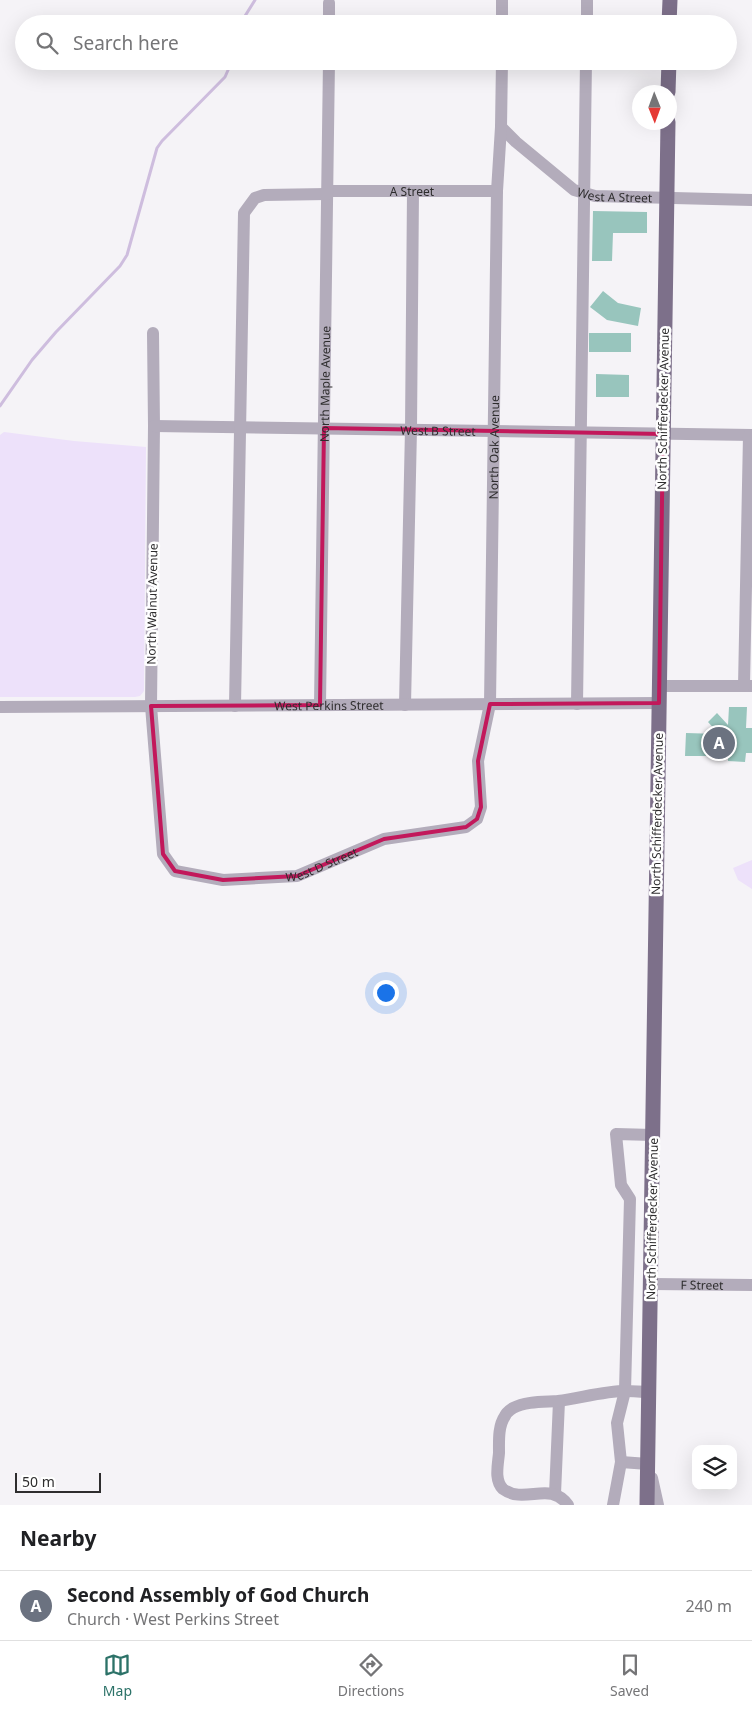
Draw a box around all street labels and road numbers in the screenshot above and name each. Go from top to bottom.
street label: A Street [390,183,435,200]
street label: West A Street [575,183,653,206]
street label: North Maple Avenue [315,325,334,442]
street label: North Schifferdecker Avenue [653,328,673,490]
street label: North Oak Avenue [484,395,503,499]
street label: West B Street [400,421,476,439]
street label: North Walnut Avenue [142,543,162,665]
street label: West Perkins Street [274,696,384,714]
street label: North Schifferdecker Avenue [647,733,667,895]
street label: West D Street [285,843,361,885]
street label: North Schifferdecker Avenue [642,1138,662,1300]
street label: F Street [680,1276,724,1293]

